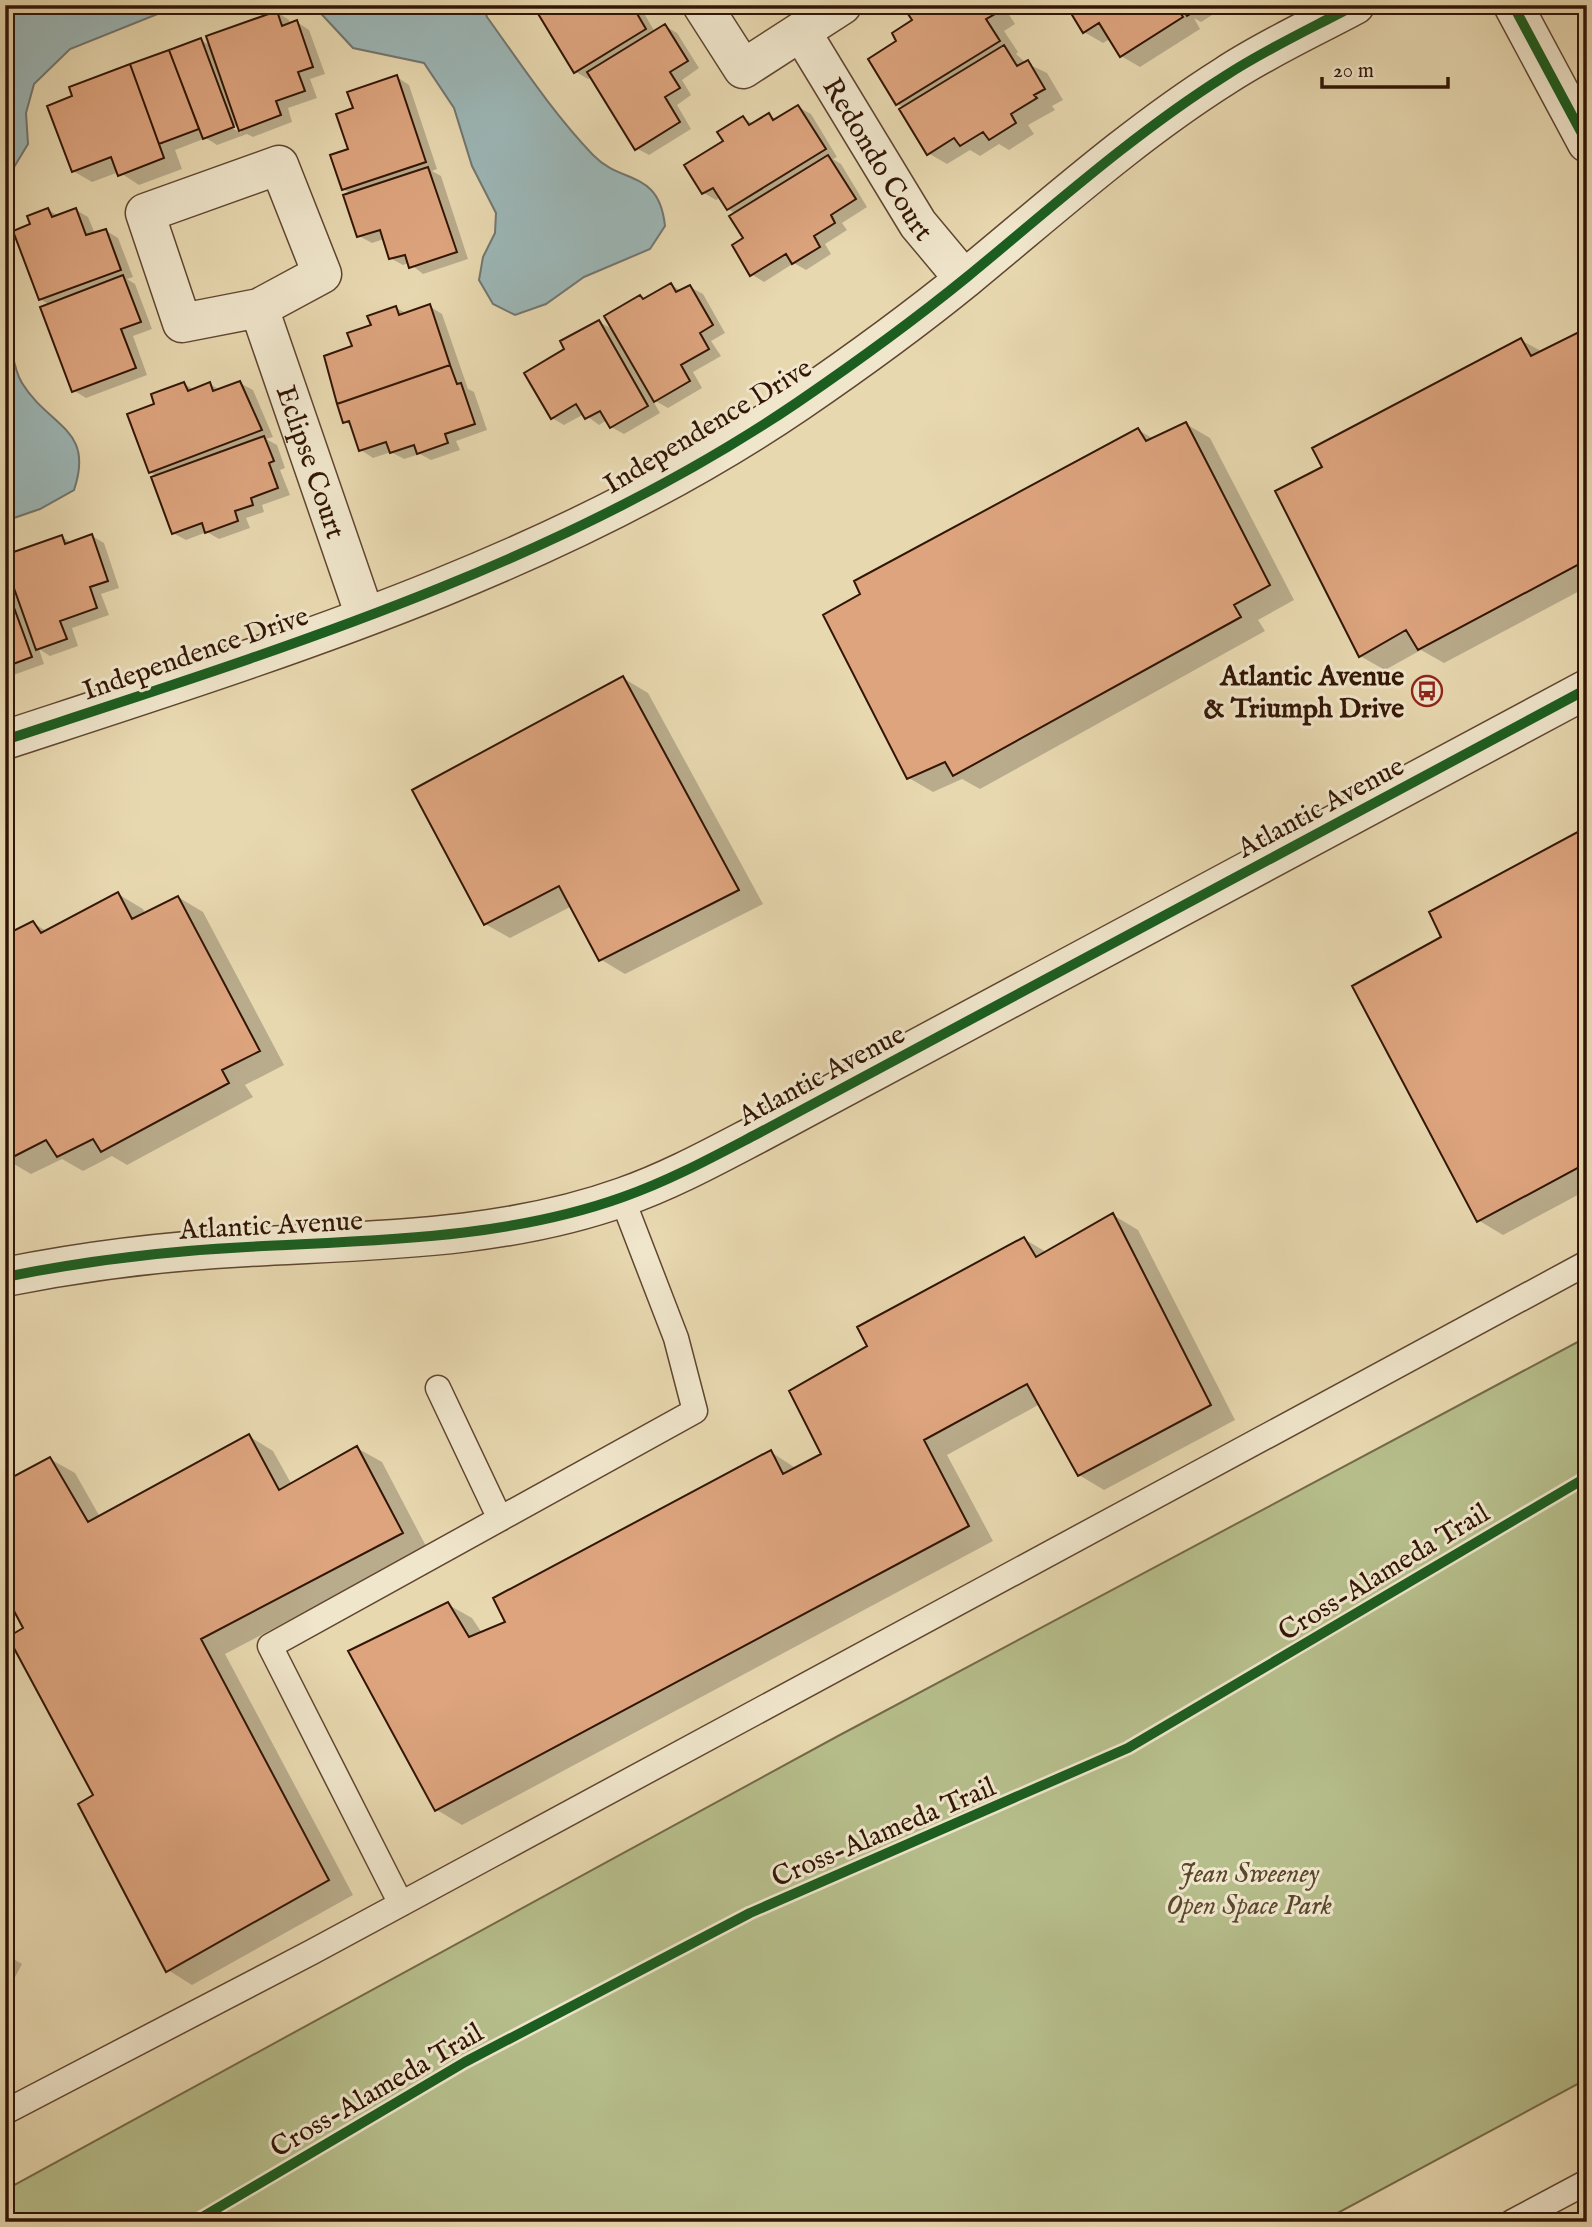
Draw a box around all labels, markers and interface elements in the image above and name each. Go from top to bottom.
scale bar [1322,46,1448,90]
text: 20 m [1333,58,1374,85]
street label: Redondo Court [813,72,940,249]
street label: Independence Drive [598,351,819,503]
street label: Eclipse Court [267,381,352,544]
street label: Independence Drive [78,599,313,709]
place label: Atlantic Avenue & Triumph Drive [1204,660,1404,727]
bus stop icon: Atlantic Avenue & Triumph Drive [1410,674,1444,708]
street label: Atlantic Avenue [1231,750,1411,867]
street label: Atlantic Avenue [732,1018,912,1135]
street label: Atlantic Avenue [177,1204,364,1249]
street label: Cross-Alameda Trail [1272,1496,1496,1650]
street label: Cross-Alameda Trail [767,1770,1002,1896]
park label: Jean Sweeney Open Space Park [1166,1857,1332,1924]
street label: Cross-Alameda Trail [265,2016,490,2166]

